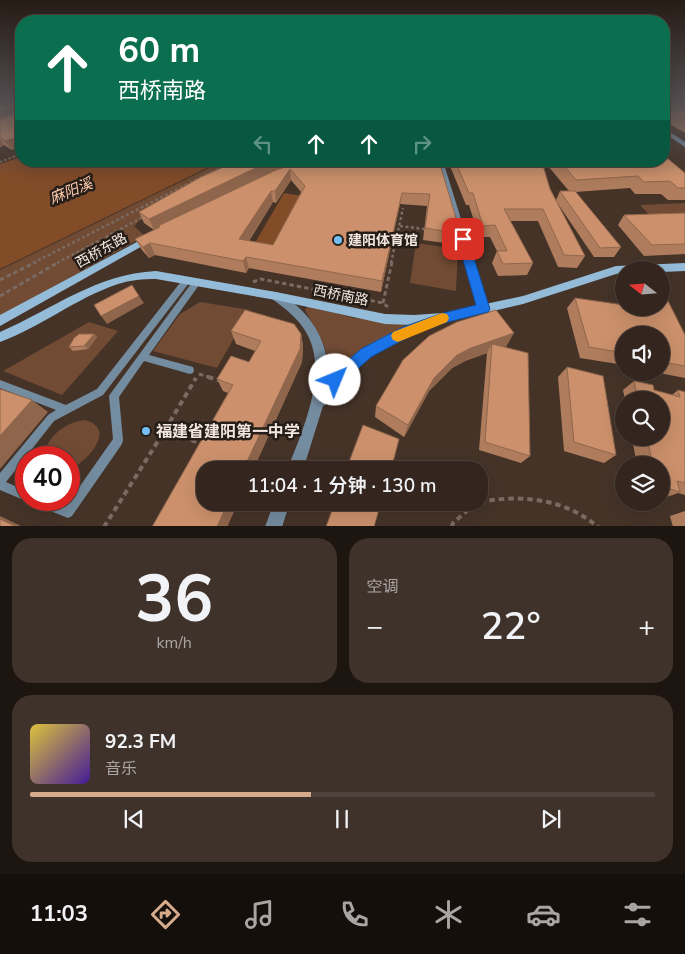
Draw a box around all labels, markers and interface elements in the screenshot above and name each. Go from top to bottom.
text: 60 m [118,27,200,74]
icon: ahead [35,35,100,100]
text: 西桥南路 [118,76,206,106]
icon: left [249,130,277,158]
icon: ahead [302,130,330,158]
icon: ahead [355,130,383,158]
icon: right [408,130,436,158]
water label: 麻阳溪 [46,173,97,209]
pin [442,218,484,260]
icon: arrive [449,225,477,253]
street label: 西桥东路 [72,229,130,272]
place label: 建阳体育馆 [348,231,418,250]
marker: 建阳体育馆 [332,234,344,246]
north arrow [615,261,670,316]
map controls [615,261,670,511]
street label: 西桥南路 [312,281,370,310]
button: sound [615,326,670,381]
position arrow [308,353,360,405]
button: search [615,391,670,446]
place label: 福建省建阳第一中学 [156,421,300,443]
marker: 福建省建阳第一中学 [140,425,152,437]
speed limit sign: 40 [15,446,80,511]
button: layers [615,456,670,511]
text: 11:04 · 1 分钟 · 130 m [247,473,437,499]
text: 36 [135,555,213,644]
text: 空调 [367,576,399,598]
text: 22° [481,601,541,652]
text: − [367,608,383,646]
text: + [638,608,655,646]
text: km/h [157,632,192,654]
text: 92.3 FM [105,729,176,755]
text: 音乐 [105,758,137,780]
icon: previous [120,805,148,833]
icon: pause [328,805,356,833]
icon: next [537,805,565,833]
icon: directions [148,897,183,932]
icon: music [242,897,277,932]
icon: phone [337,897,372,932]
icon: climate [431,897,466,932]
icon: car [526,897,561,932]
icon: filters [620,897,655,932]
text: 11:03 [30,899,88,929]

